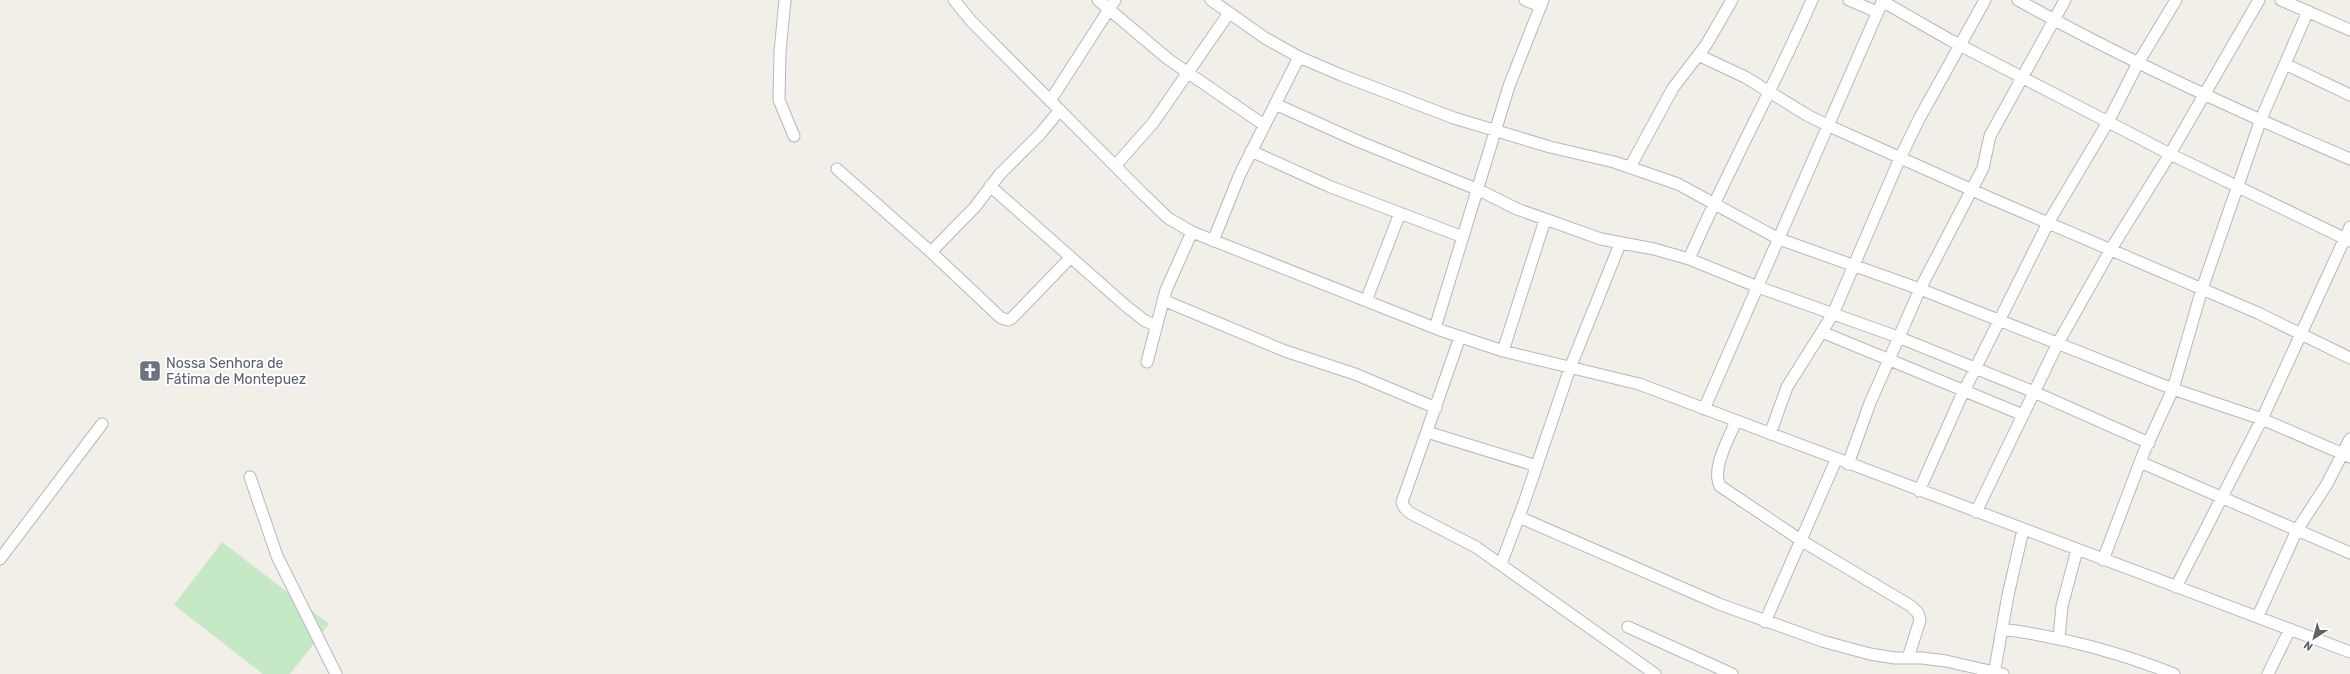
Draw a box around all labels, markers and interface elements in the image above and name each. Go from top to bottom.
place label: Nossa Senhora de Fátima de Montepuez [166,355,306,388]
church icon: Nossa Senhora de Fátima de Montepuez [137,358,163,384]
north arrow [2294,618,2334,658]
text: N [2301,638,2315,653]

